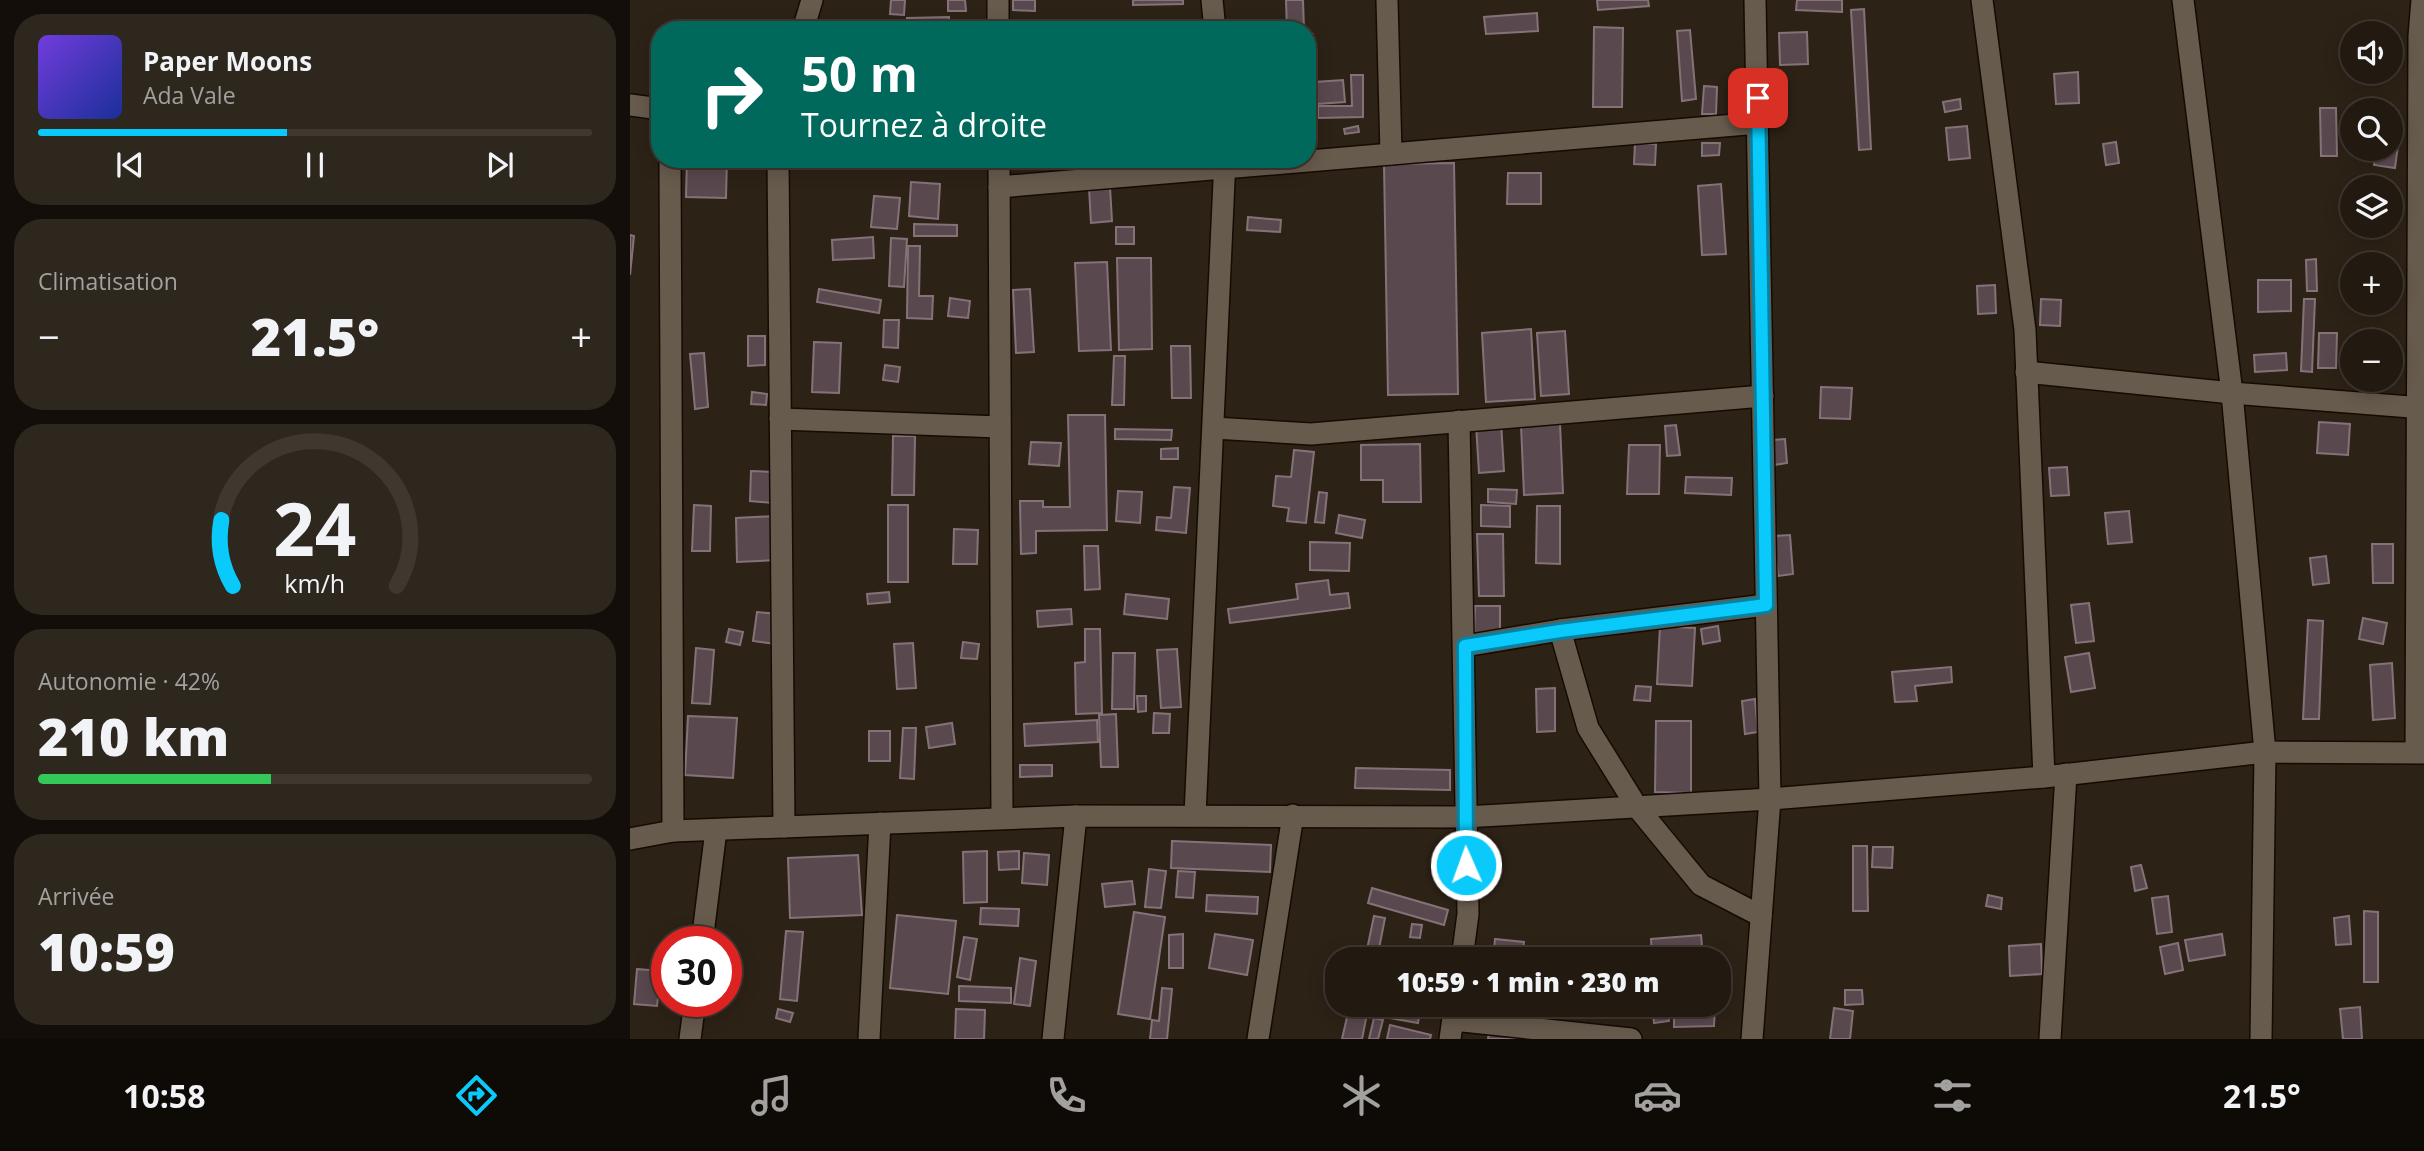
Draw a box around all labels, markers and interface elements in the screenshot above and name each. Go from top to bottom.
map controls [2340,21,2403,392]
button: sound [2340,21,2403,84]
text: 50 m [801,40,918,106]
text: Paper Moons [143,43,312,79]
icon: right [686,49,777,140]
pin [1728,68,1788,128]
text: Ada Vale [143,79,236,111]
icon: arrive [1739,79,1777,117]
button: search [2340,98,2403,161]
text: Tournez à droite [801,103,1047,146]
icon: previous [111,146,149,184]
icon: pause [296,146,334,184]
icon: next [481,146,519,184]
button: layers [2340,175,2403,238]
button: + [2340,252,2403,315]
text: Climatisation [38,265,178,297]
text: 21.5° [251,300,379,371]
text: − [38,310,60,362]
text: + [570,310,592,362]
button: − [2340,329,2403,392]
text: 24 [273,478,357,577]
text: km/h [285,565,345,599]
text: Autonomie · 42% [38,665,220,697]
text: 210 km [38,700,229,771]
position arrow [1429,828,1503,902]
text: Arrivée [38,880,114,912]
text: 10:59 [38,915,175,986]
speed limit sign: 30 [651,926,742,1017]
text: 10:59 · 1 min · 230 m [1397,964,1659,1000]
icon: directions [452,1071,501,1120]
icon: music [747,1071,796,1120]
icon: phone [1042,1071,1091,1120]
icon: climate [1337,1071,1386,1120]
icon: car [1633,1071,1682,1120]
icon: filters [1928,1071,1977,1120]
text: 10:58 [123,1074,205,1117]
text: 21.5° [2223,1074,2301,1117]

